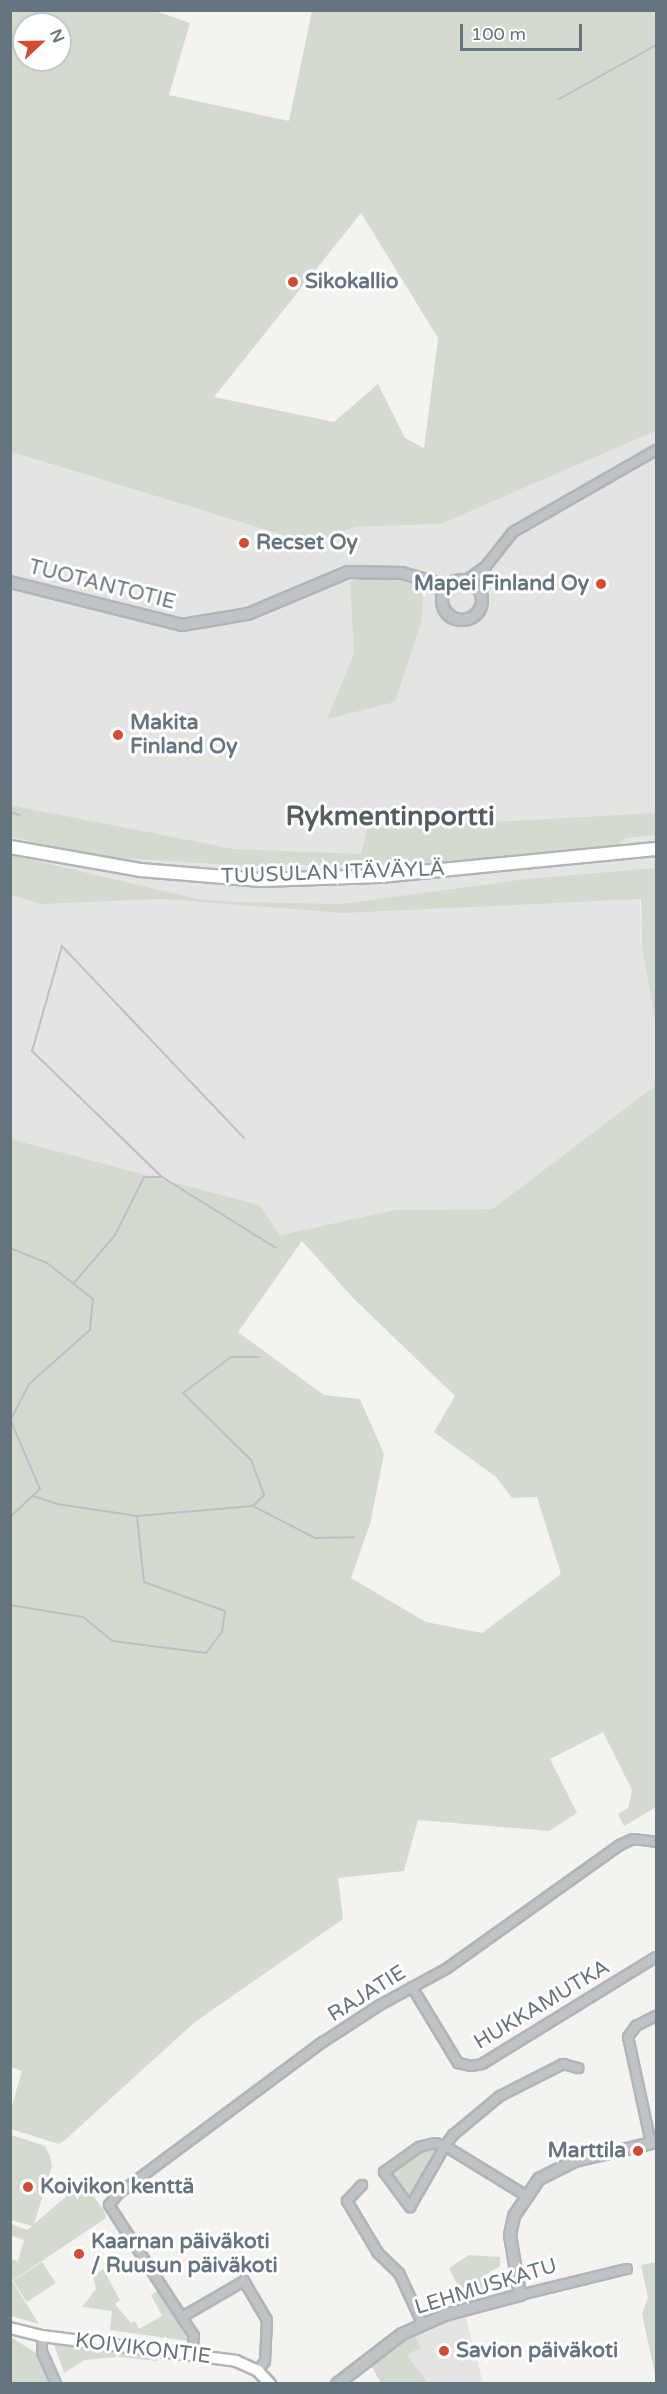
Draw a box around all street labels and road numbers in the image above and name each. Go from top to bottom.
street label: TUOTANTOTIE [26,555,178,615]
street label: TUUSULAN ITÄVÄYLÄ [221,856,445,890]
street label: HUKKAMUTKA [470,1955,614,2055]
street label: RAJATIE [323,1960,411,2028]
street label: LEHMUSKATU [412,2253,560,2321]
street label: KOIVIKONTIE [74,2328,212,2370]

